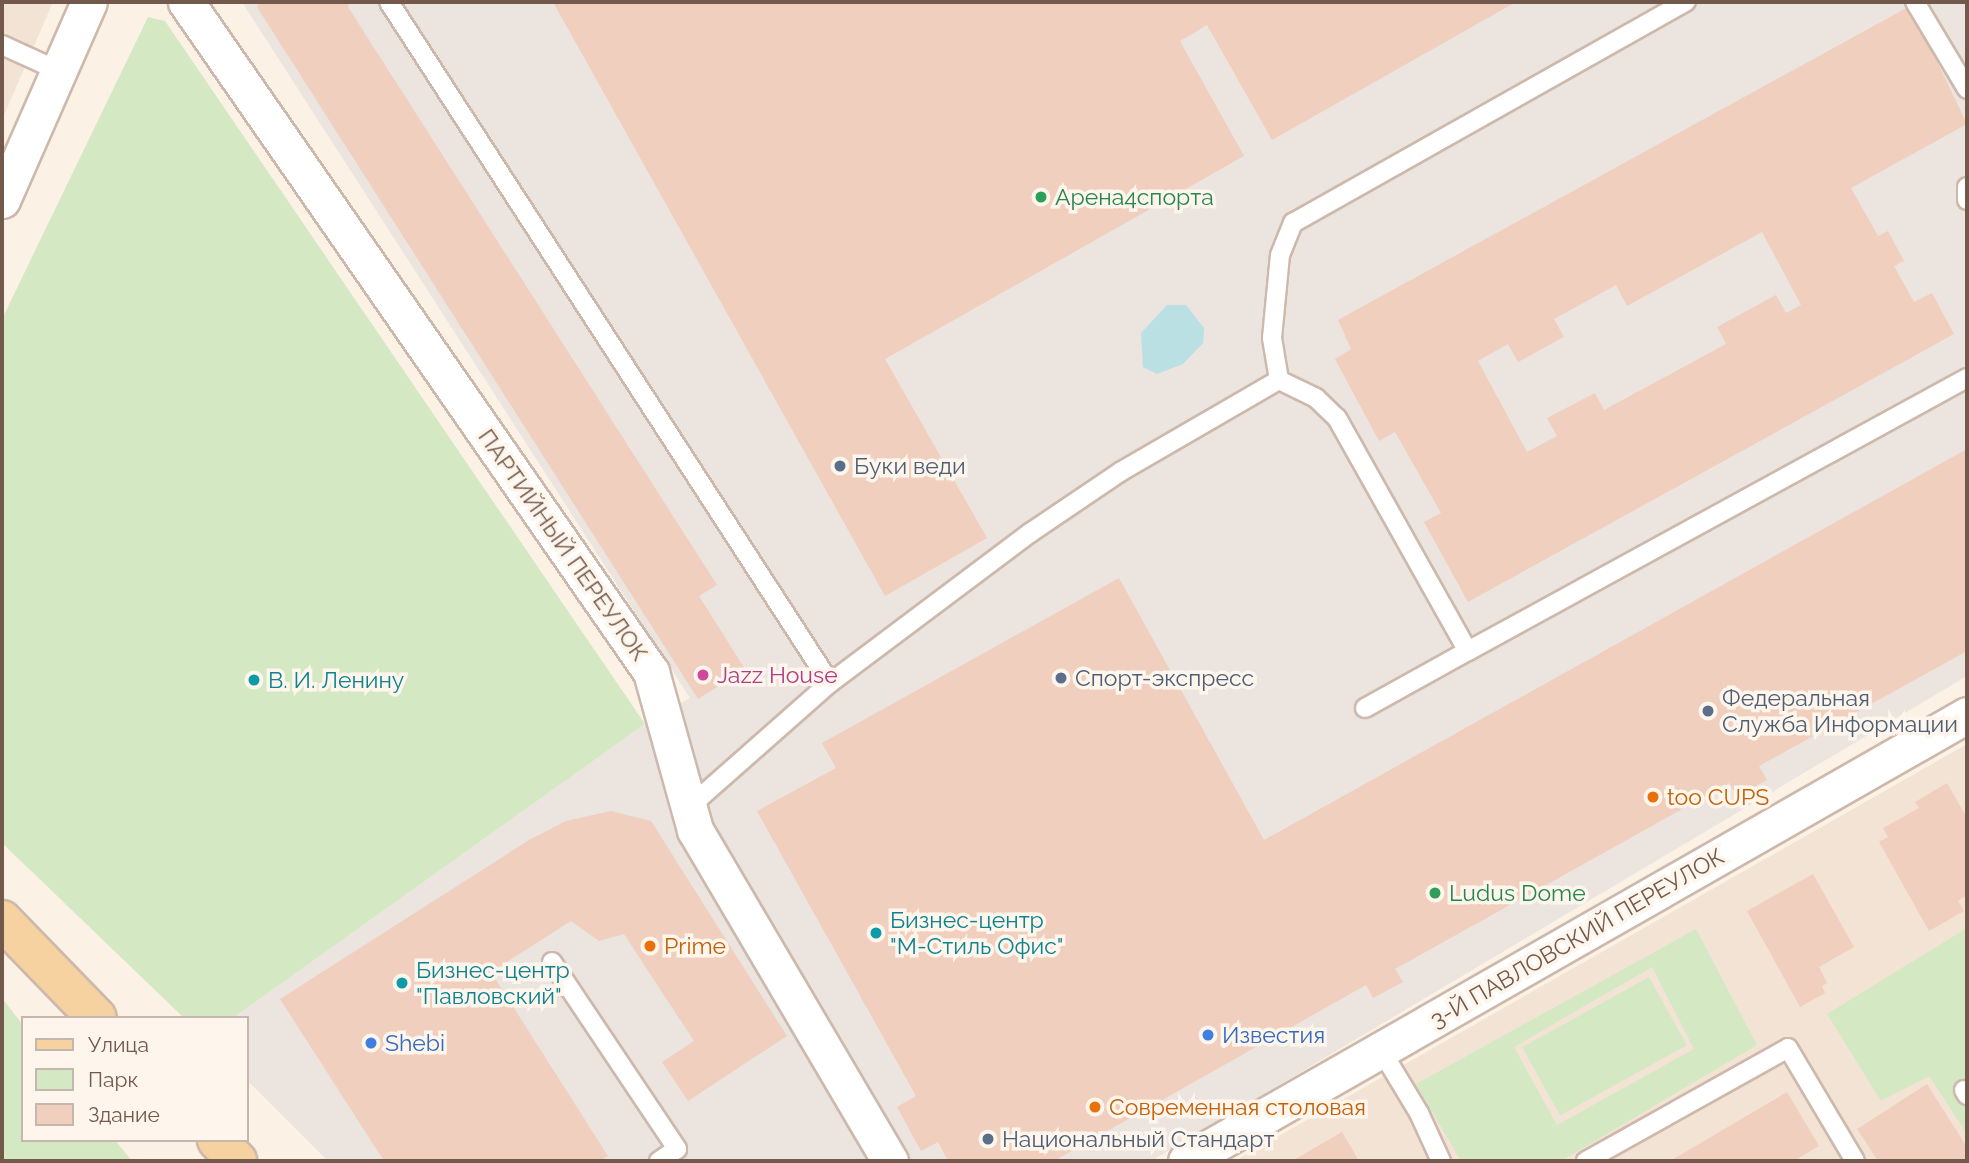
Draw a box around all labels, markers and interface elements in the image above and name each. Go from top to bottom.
place label: Арена4спорта [1055,183,1214,211]
marker: Арена4спорта [1033,189,1049,205]
street label: ПАРТИЙНЫЙ ПЕРЕУЛОК [472,424,654,666]
place label: Буки веди [854,452,966,480]
marker: Буки веди [832,458,848,474]
place label: Jazz House [717,661,838,689]
place label: Спорт-экспресс [1075,664,1254,692]
place label: В. И. Ленину [268,666,404,694]
marker: Jazz House [695,667,711,683]
marker: Спорт-экспресс [1053,670,1069,686]
marker: В. И. Ленину [246,672,262,688]
place label: Федеральная Служба Информации [1722,684,1958,738]
marker: Федеральная Служба Информации [1700,703,1716,719]
place label: too CUPS [1667,783,1769,811]
marker: too CUPS [1645,789,1661,805]
street label: 3-Й ПАВЛОВСКИЙ ПЕРЕУЛОК [1425,842,1729,1034]
place label: Ludus Dome [1449,879,1586,907]
marker: Ludus Dome [1427,885,1443,901]
place label: Бизнес-центр "М-Стиль Офис" [890,906,1063,960]
marker: Бизнес-центр "М-Стиль Офис" [868,925,884,941]
place label: Prime [664,932,726,960]
marker: Prime [642,938,658,954]
place label: Бизнес-центр "Павловский" [416,956,570,1010]
marker: Бизнес-центр "Павловский" [394,975,410,991]
legend [21,1016,248,1142]
place label: Известия [1222,1021,1325,1049]
marker: Известия [1200,1027,1216,1043]
place label: Shebi [385,1029,445,1057]
text: Улица [88,1032,149,1057]
marker: Shebi [363,1035,379,1051]
text: Парк [88,1067,138,1092]
place label: Современная столовая [1109,1093,1366,1121]
marker: Современная столовая [1087,1099,1103,1115]
text: Здание [88,1102,160,1127]
place label: Национальный Стандарт [1002,1125,1275,1153]
marker: Национальный Стандарт [980,1131,996,1147]

